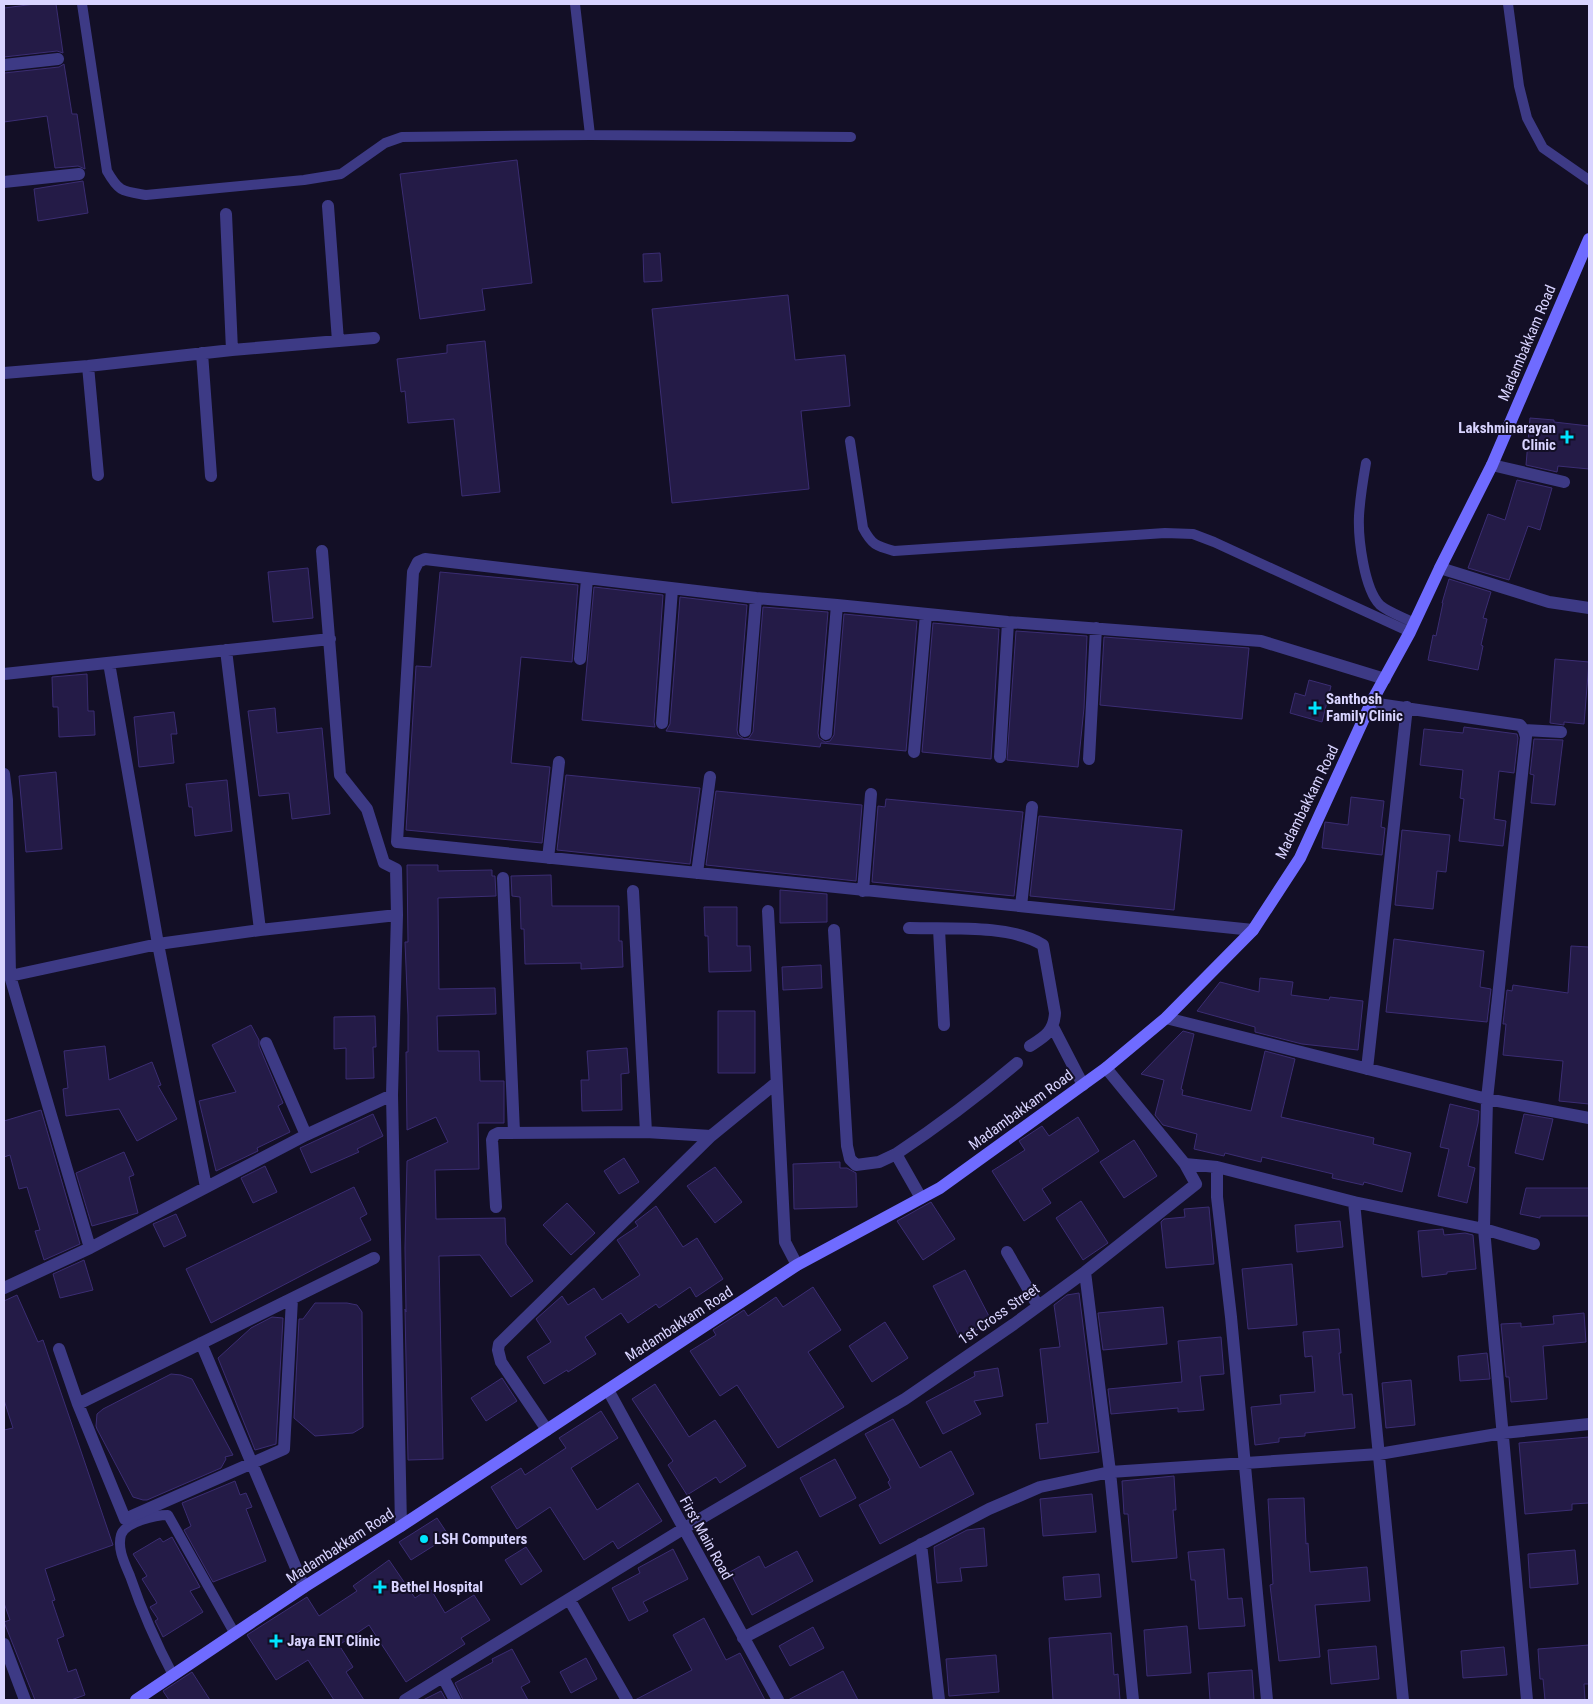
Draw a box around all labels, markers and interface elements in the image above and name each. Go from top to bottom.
street label: Madambakkam Road [1494,282,1560,404]
place label: Lakshminarayan Clinic [1458,419,1556,454]
marker: Lakshminarayan Clinic [1560,430,1574,444]
place label: Santhosh Family Clinic [1326,690,1403,725]
marker: Santhosh Family Clinic [1308,701,1322,715]
street label: Madambakkam Road [1272,742,1342,862]
street label: Madambakkam Road [965,1066,1077,1154]
street label: 1st Cross Street [955,1279,1043,1349]
street label: Madambakkam Road [622,1283,736,1365]
street label: First Main Road [676,1493,736,1583]
street label: Madambakkam Road [283,1505,397,1587]
place label: LSH Computers [434,1530,528,1548]
marker: LSH Computers [418,1533,430,1545]
place label: Bethel Hospital [391,1578,483,1596]
marker: Bethel Hospital [373,1580,387,1594]
place label: Jaya ENT Clinic [287,1632,380,1650]
marker: Jaya ENT Clinic [269,1634,283,1648]

